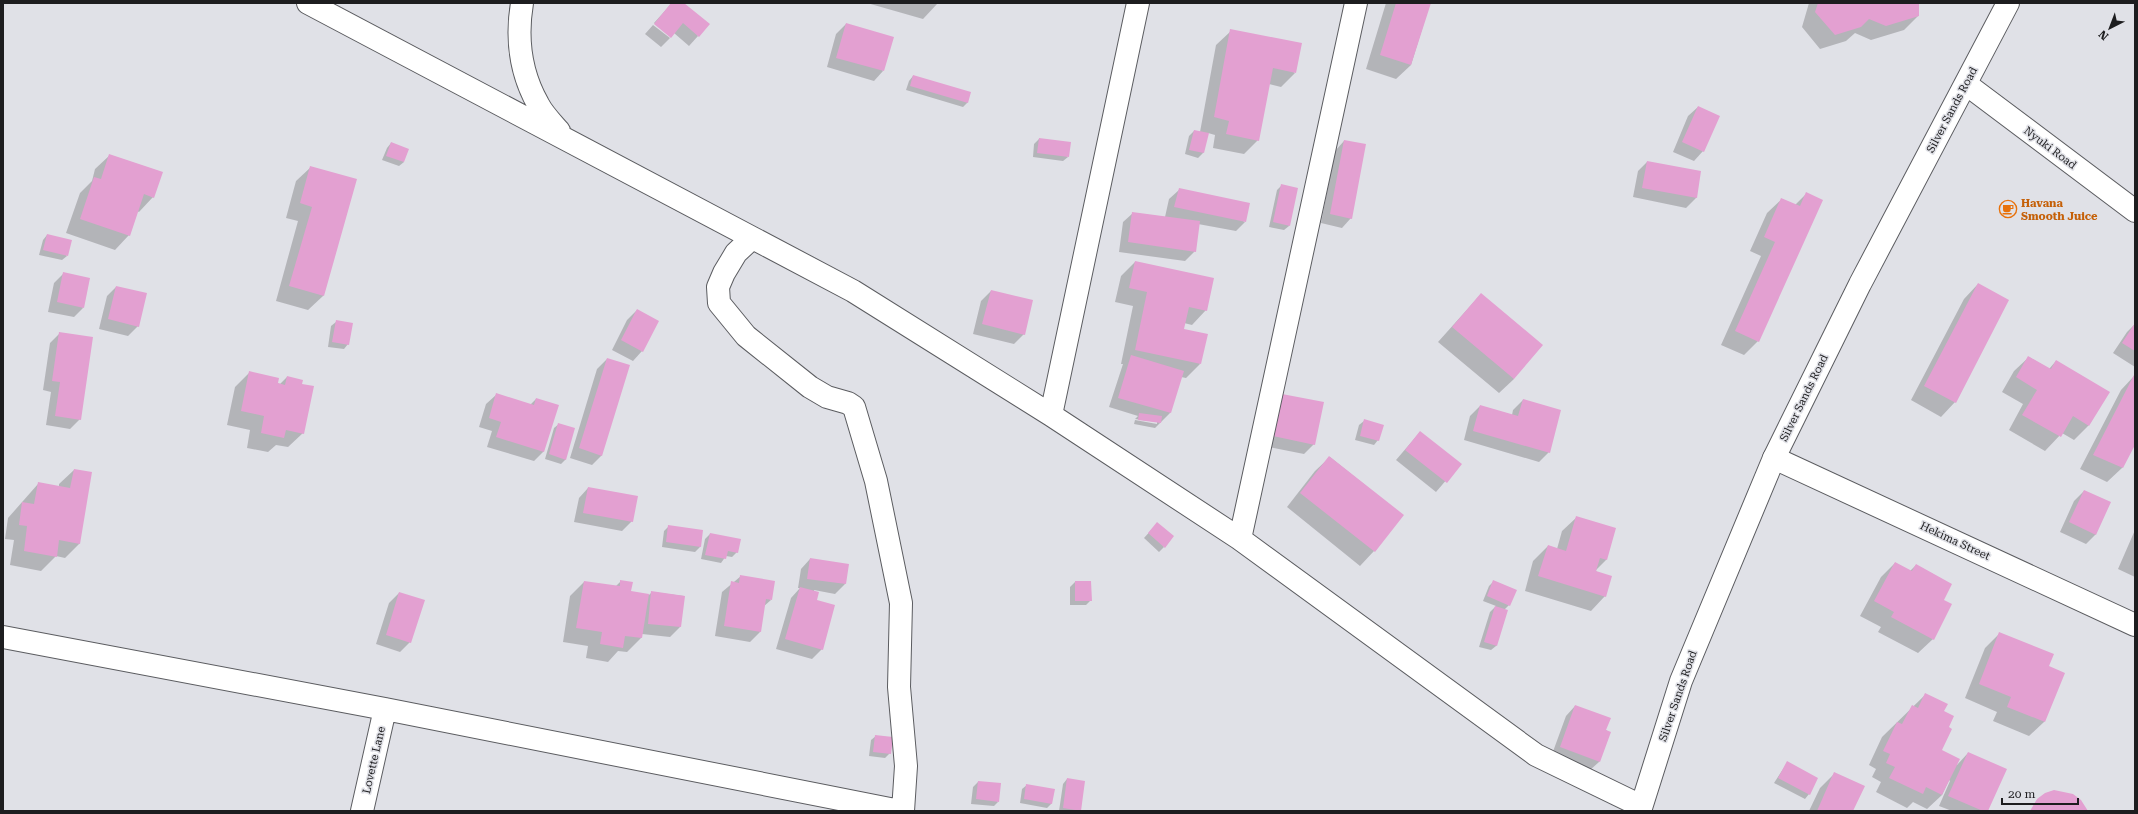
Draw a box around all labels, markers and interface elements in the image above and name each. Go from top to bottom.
north arrow [2090,8,2130,48]
text: N [2096,27,2111,43]
street label: Silver Sands Road [1924,65,1980,155]
street label: Nyuki Road [2021,124,2079,172]
place label: Havana Smooth Juice [2021,197,2098,223]
cafe icon: Havana Smooth Juice [1998,199,2018,219]
street label: Silver Sands Road [1777,352,1831,444]
street label: Hekima Street [1918,519,1992,563]
street label: Silver Sands Road [1656,649,1700,743]
street label: Lovette Lane [360,725,388,795]
scale bar [2002,780,2078,806]
text: 20 m [2008,787,2035,801]

